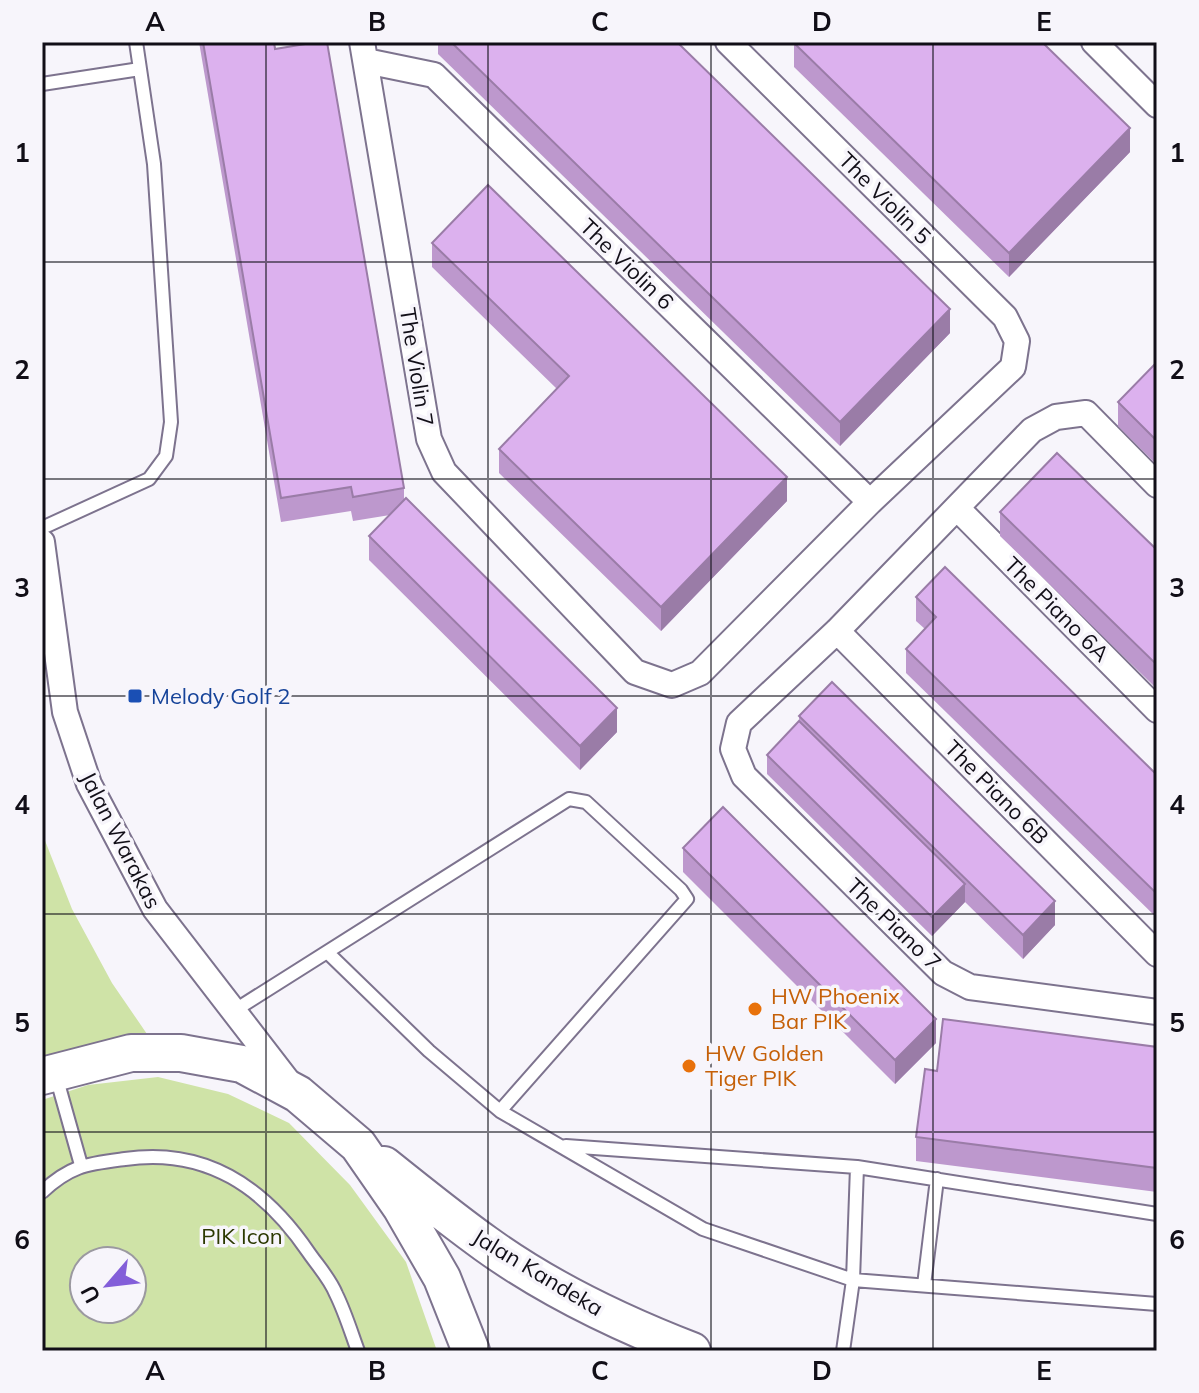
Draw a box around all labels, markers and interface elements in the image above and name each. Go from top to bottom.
text: A [145,5,165,38]
text: B [368,5,386,38]
text: C [591,5,609,38]
text: D [812,5,832,38]
text: E [1036,5,1052,38]
text: 1 [14,136,30,169]
text: 1 [1169,136,1185,169]
street label: The Violin 5 [833,146,937,250]
street label: The Violin 6 [574,212,680,316]
street label: The Violin 7 [394,306,440,428]
text: 2 [14,353,30,386]
text: 2 [1169,353,1185,386]
street label: The Piano 6A [999,551,1115,667]
text: 3 [14,571,30,604]
text: 3 [1169,571,1185,604]
place label: Melody Golf 2 [151,682,291,710]
marker: Melody Golf 2 [126,687,144,705]
street label: The Piano 6B [939,734,1055,850]
street label: Jalan Warakas [74,767,168,913]
text: 4 [14,788,30,821]
text: 4 [1169,788,1185,821]
street label: The Piano 7 [841,872,947,976]
place label: HW Phoenix Bar PIK [771,982,900,1035]
marker: HW Phoenix Bar PIK [746,1000,764,1018]
text: 5 [14,1006,30,1039]
text: 5 [1169,1006,1185,1039]
place label: HW Golden Tiger PIK [705,1039,824,1092]
marker: HW Golden Tiger PIK [680,1057,698,1075]
park label: PIK Icon [201,1222,283,1250]
street label: Jalan Kandeka [468,1222,608,1322]
text: 6 [14,1223,30,1256]
text: 6 [1169,1223,1185,1256]
north arrow [68,1245,148,1325]
text: U [74,1281,107,1308]
text: A [145,1354,165,1387]
text: B [368,1354,386,1387]
text: C [591,1354,609,1387]
text: D [812,1354,832,1387]
text: E [1036,1354,1052,1387]

